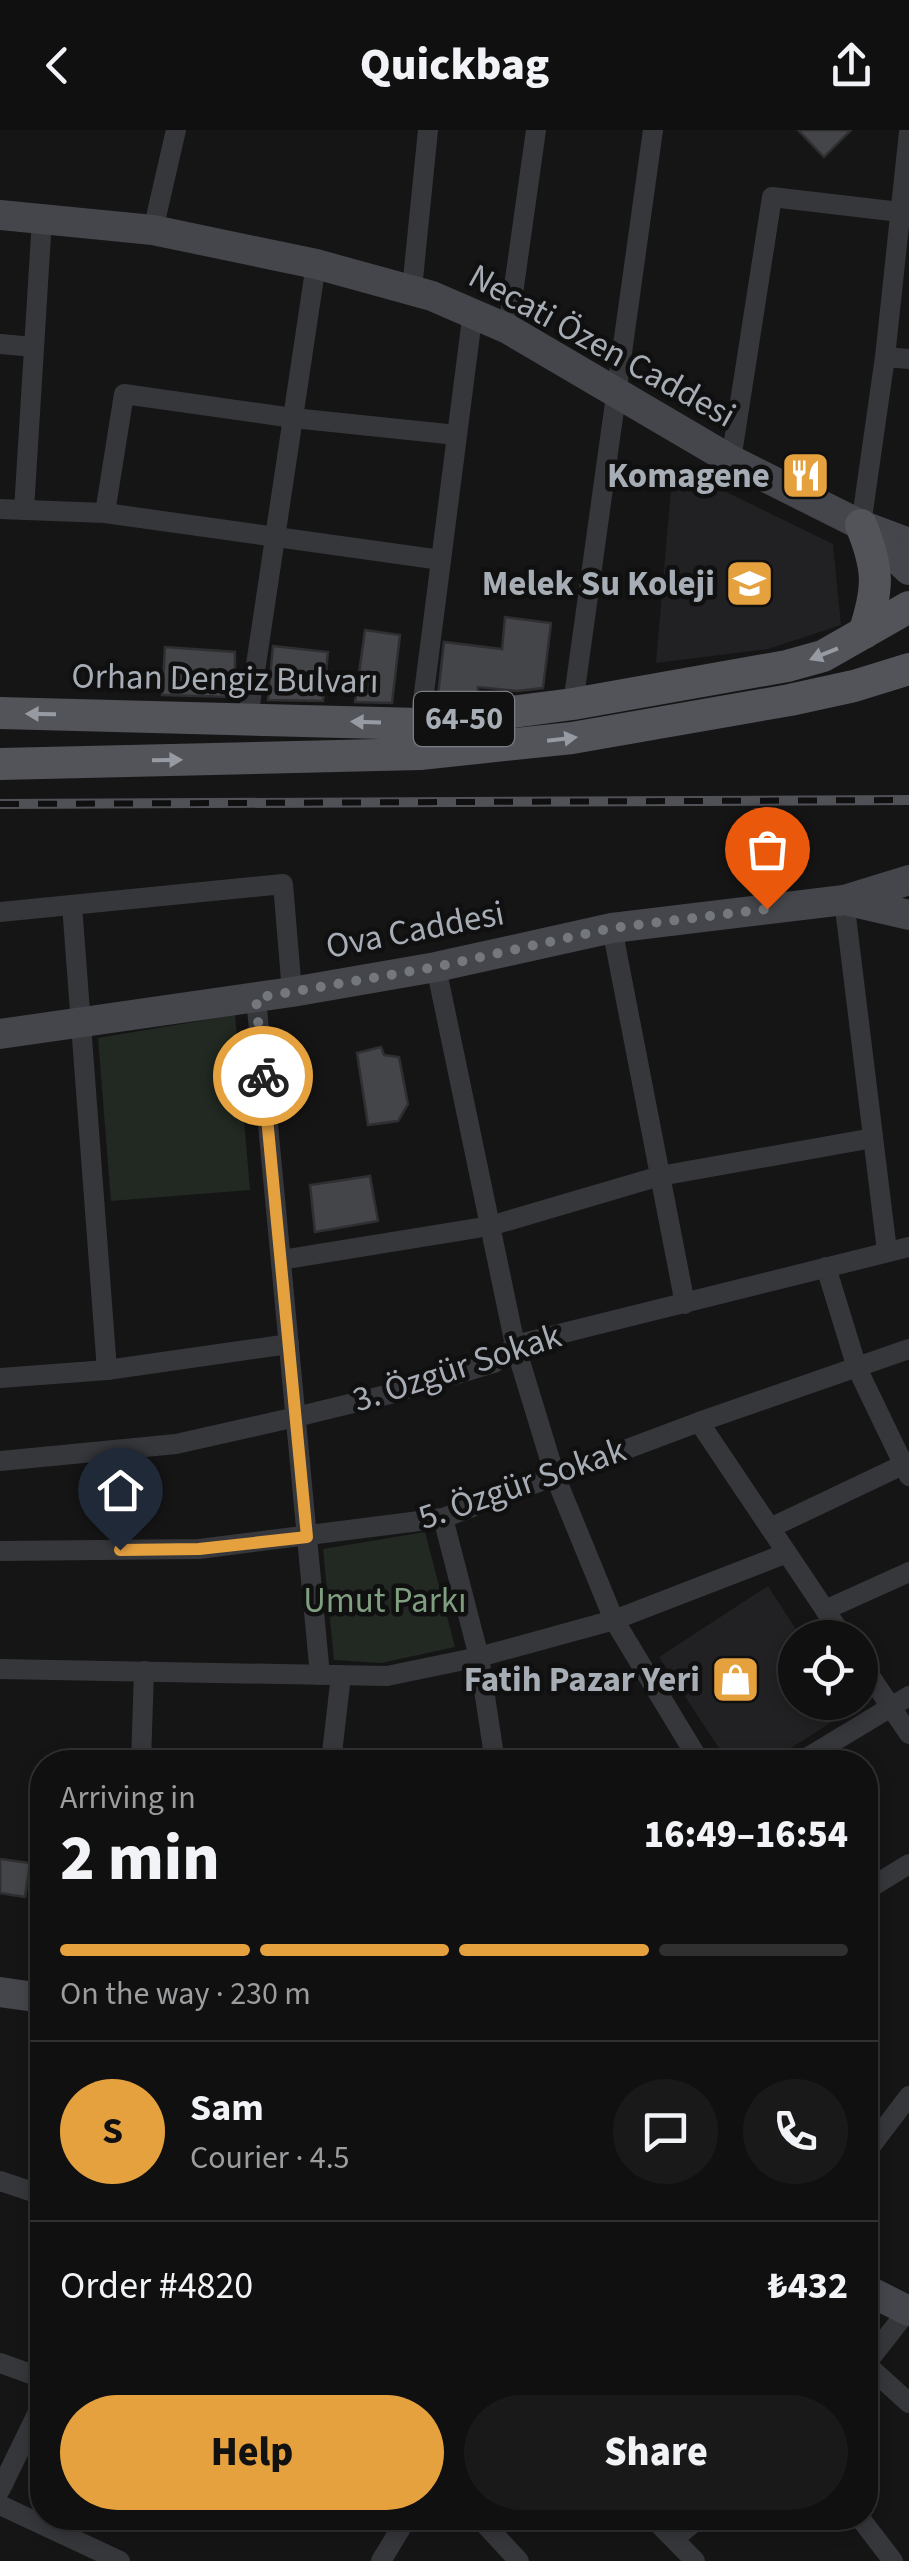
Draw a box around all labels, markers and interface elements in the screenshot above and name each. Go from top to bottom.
text: Quickbag [360,33,549,97]
icon: back [30,38,85,93]
icon: share [824,38,879,93]
street label: Necati Özen Caddesi [459,252,745,440]
restaurant icon: Komagene [779,450,831,502]
place label: Komagene [607,451,770,501]
school or university icon: Melek Su Koleji [724,558,776,610]
place label: Melek Su Koleji [482,559,715,609]
one-way arrow [809,646,839,662]
street label: Orhan Dengiz Bulvarı [71,651,379,707]
road number: 64-50 [414,692,514,746]
one-way arrow [24,706,56,722]
one-way arrow [349,713,381,729]
one-way arrow [546,731,578,747]
one-way arrow [152,752,184,768]
pin [725,807,810,910]
icon: bag [740,822,795,877]
street label: Ova Caddesi [322,888,508,972]
courier [213,1026,313,1126]
icon: bike [236,1049,291,1104]
street label: 3. Özgür Sokak [346,1311,568,1425]
street label: 5. Özgür Sokak [412,1425,633,1543]
pin [78,1448,163,1551]
icon: home [93,1463,148,1518]
park label: Umut Parkı [303,1576,467,1626]
map controls [778,1620,878,1720]
button: locate [778,1620,878,1720]
shop icon: Fatih Pazar Yeri [709,1654,761,1706]
place label: Fatih Pazar Yeri [464,1655,700,1705]
text: Arriving in [60,1775,196,1821]
text: 16:49–16:54 [644,1808,848,1862]
text: 2 min [60,1812,220,1905]
text: On the way · 230 m [60,1971,311,2017]
button: chat [613,2079,718,2184]
button: phone [743,2079,848,2184]
text: Sam [190,2081,264,2135]
text: S [102,2104,123,2158]
text: Courier · 4.5 [190,2135,350,2181]
text: Order #4820 [60,2259,253,2313]
text: ₺432 [768,2259,848,2313]
button: Help [60,2395,444,2510]
button: Share [464,2395,848,2510]

